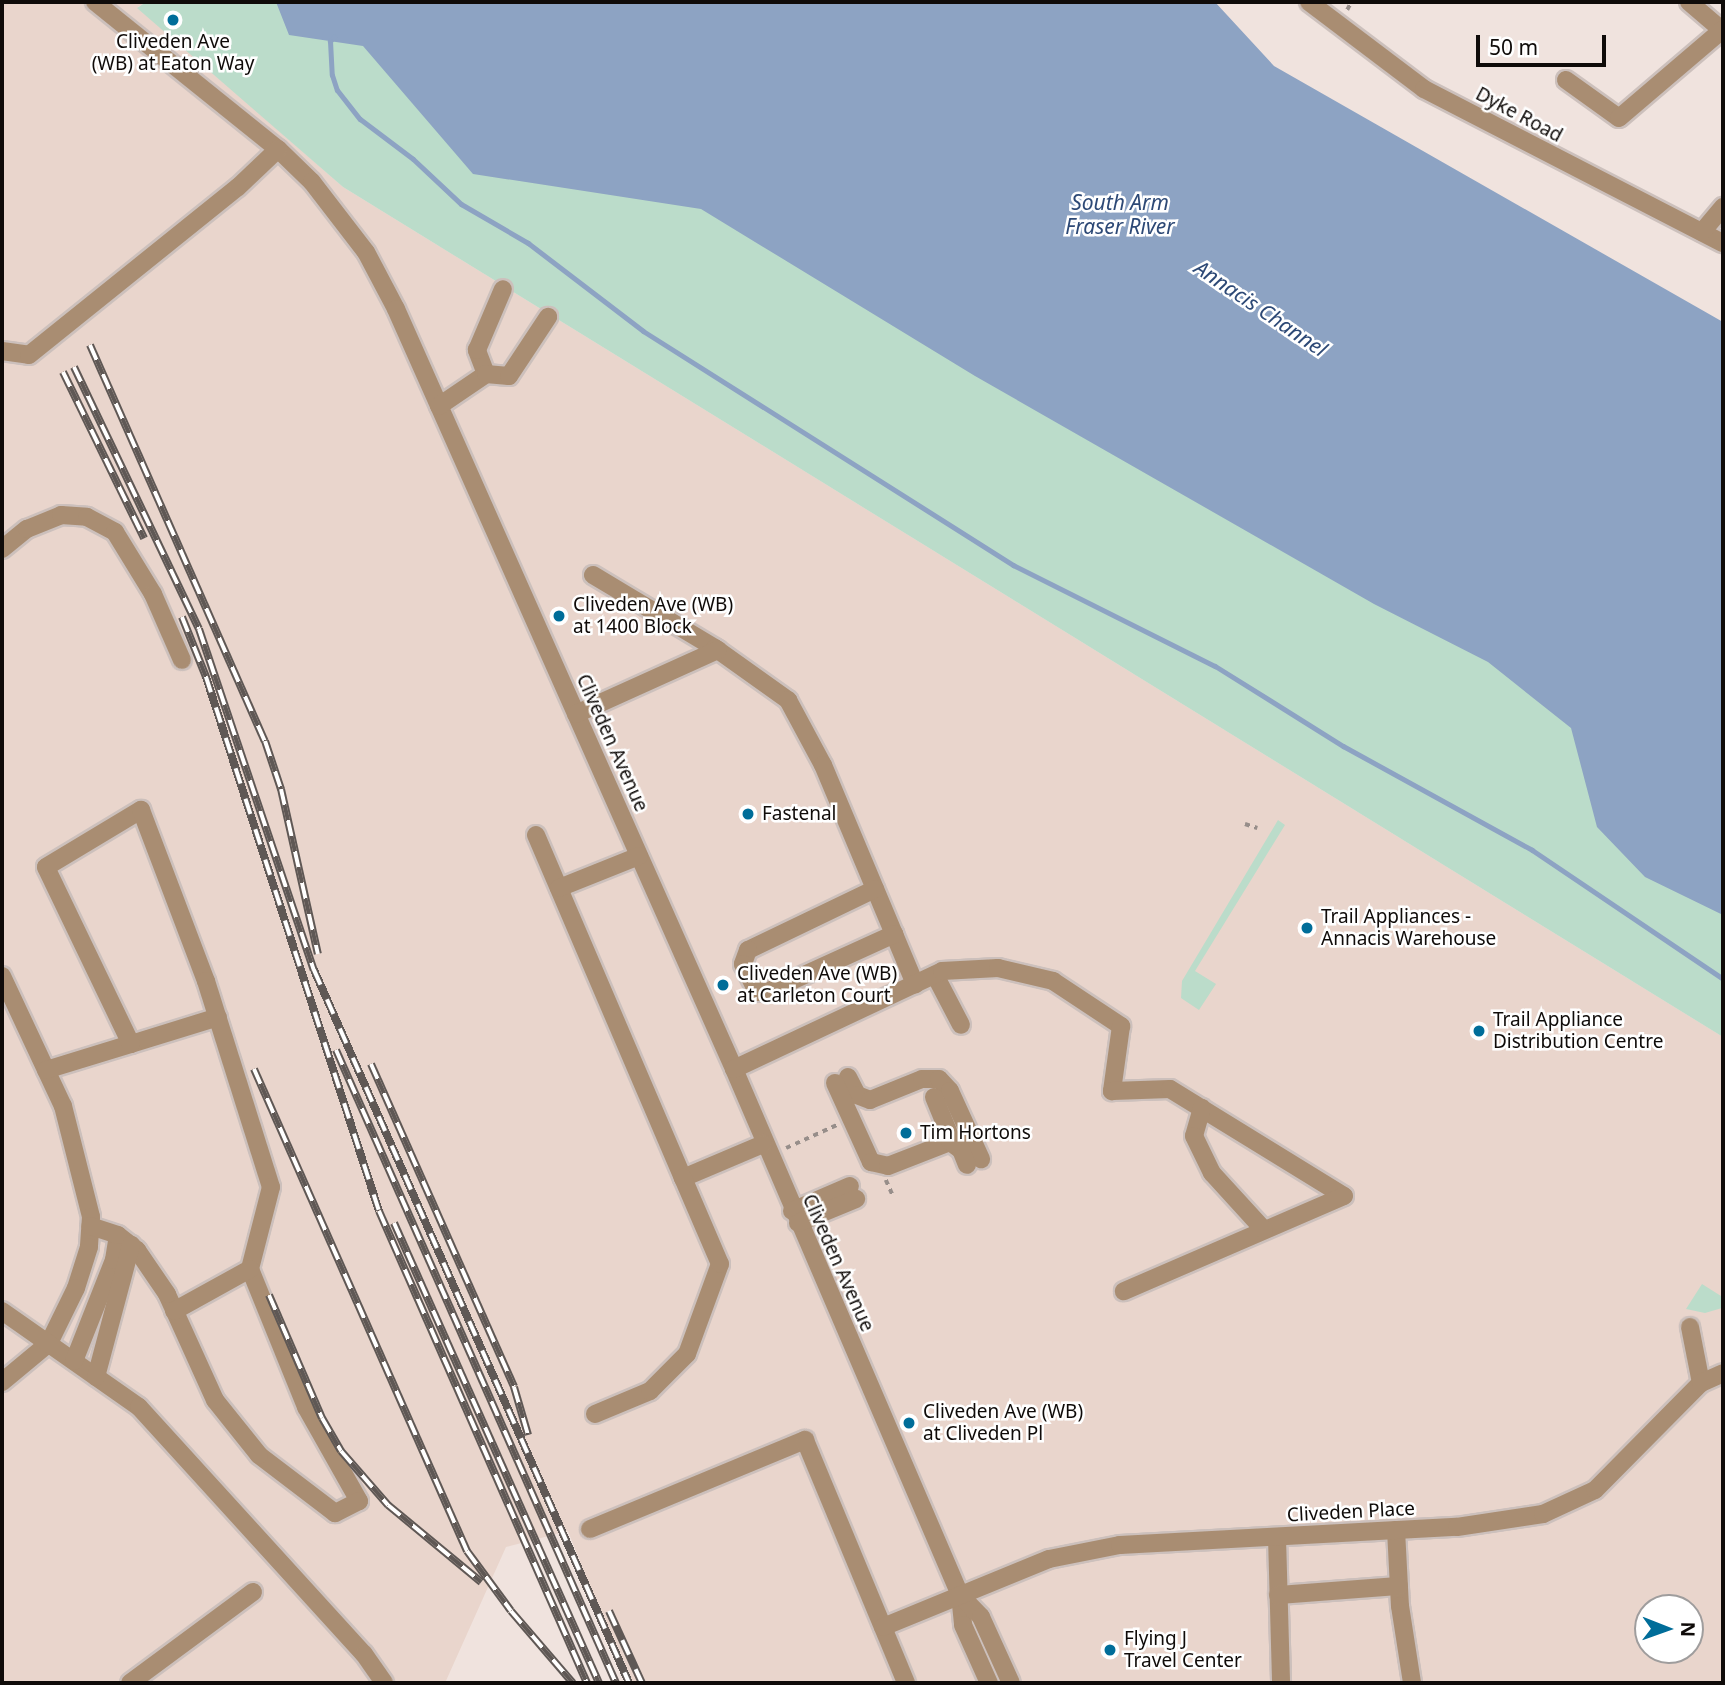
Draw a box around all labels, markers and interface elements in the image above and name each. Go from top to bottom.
marker: Cliveden Ave (WB) at Eaton Way [165,12,181,28]
scale bar [1480,21,1610,65]
place label: Cliveden Ave (WB) at Eaton Way [92,31,254,75]
text: 50 m [1489,33,1538,61]
street label: Dyke Road [1472,83,1566,147]
water label: South Arm Fraser River [1065,189,1175,239]
water label: Annacis Channel [1190,254,1332,362]
place label: Cliveden Ave (WB) at 1400 Block [573,594,733,638]
marker: Cliveden Ave (WB) at 1400 Block [551,608,567,624]
street label: Cliveden Avenue [571,671,653,815]
place label: Fastenal [762,803,836,825]
marker: Fastenal [740,806,756,822]
place label: Trail Appliances - Annacis Warehouse [1321,906,1496,950]
marker: Trail Appliances - Annacis Warehouse [1299,920,1315,936]
place label: Cliveden Ave (WB) at Carleton Court [737,963,897,1007]
marker: Cliveden Ave (WB) at Carleton Court [715,977,731,993]
place label: Trail Appliance Distribution Centre [1493,1009,1663,1053]
marker: Trail Appliance Distribution Centre [1471,1023,1487,1039]
place label: Tim Hortons [920,1122,1031,1144]
marker: Tim Hortons [898,1125,914,1141]
street label: Cliveden Avenue [797,1191,879,1335]
place label: Cliveden Ave (WB) at Cliveden Pl [923,1401,1083,1445]
marker: Cliveden Ave (WB) at Cliveden Pl [901,1415,917,1431]
street label: Cliveden Place [1286,1497,1416,1527]
north arrow [1634,1594,1704,1664]
text: N [1675,1621,1701,1637]
place label: Flying J Travel Center [1124,1628,1242,1672]
marker: Flying J Travel Center [1102,1642,1118,1658]

